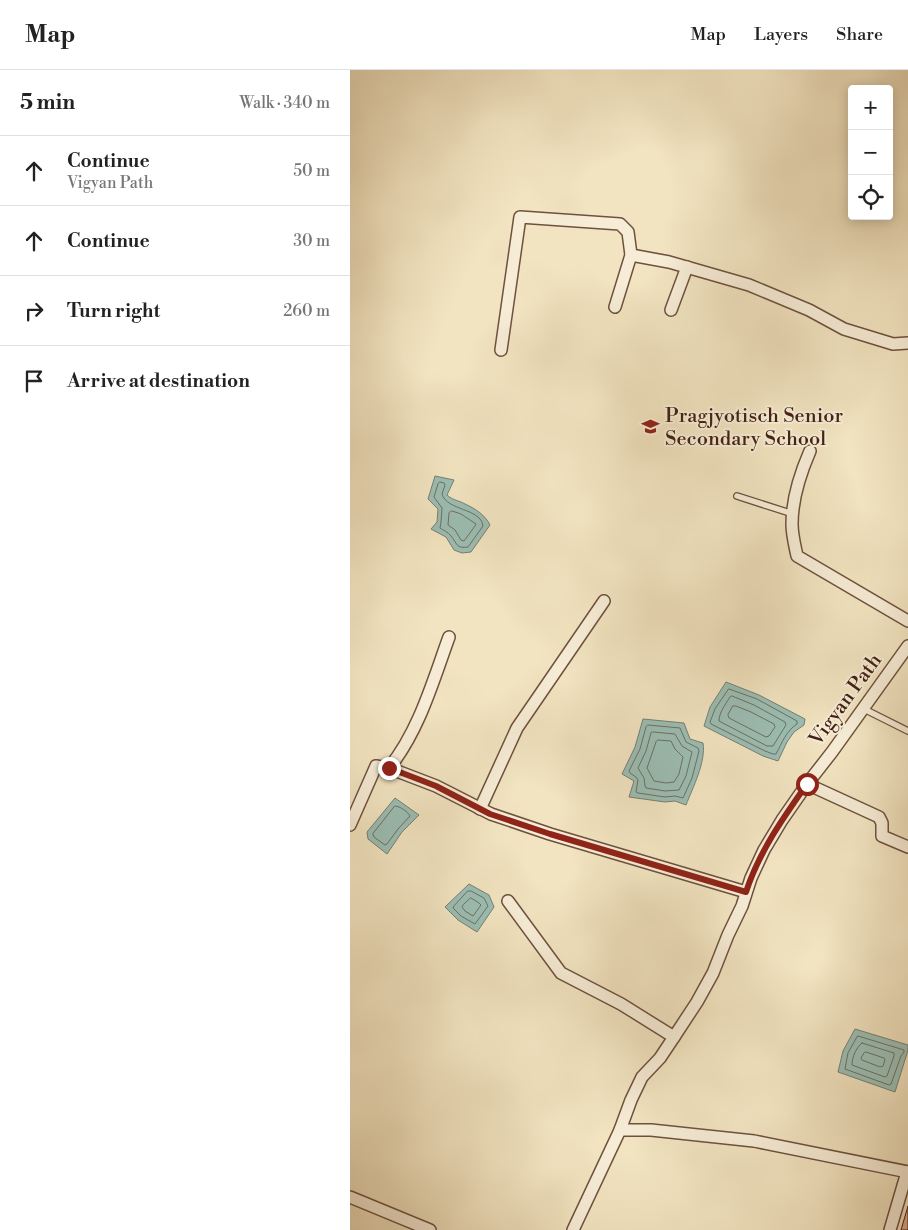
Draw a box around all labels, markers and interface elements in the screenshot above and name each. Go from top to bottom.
text: Map [25,20,75,50]
text: Map [691,23,726,46]
text: Layers [754,23,808,46]
text: Share [836,23,883,46]
map controls [848,85,893,220]
button: + [848,85,893,130]
text: 5 min [20,90,75,116]
text: Walk · 340 m [240,93,330,113]
button: − [848,130,893,175]
text: Continue [67,149,150,173]
icon: ahead [20,157,48,185]
text: 50 m [293,161,330,181]
text: Vigyan Path [67,173,153,193]
button: locate [848,175,893,220]
icon: ahead [20,227,48,255]
text: Continue [67,229,150,253]
text: 30 m [293,231,330,251]
icon: right [20,297,48,325]
text: Turn right [67,299,160,323]
text: 260 m [283,301,330,321]
icon: arrive [20,367,48,395]
text: Arrive at destination [67,369,250,393]
place label: Pragjyotisch Senior Secondary School [665,404,843,452]
school or university icon: Pragjyotisch Senior Secondary School [641,417,661,437]
street label: Vigyan Path [804,649,888,752]
route end [378,757,401,780]
route start [796,773,819,796]

